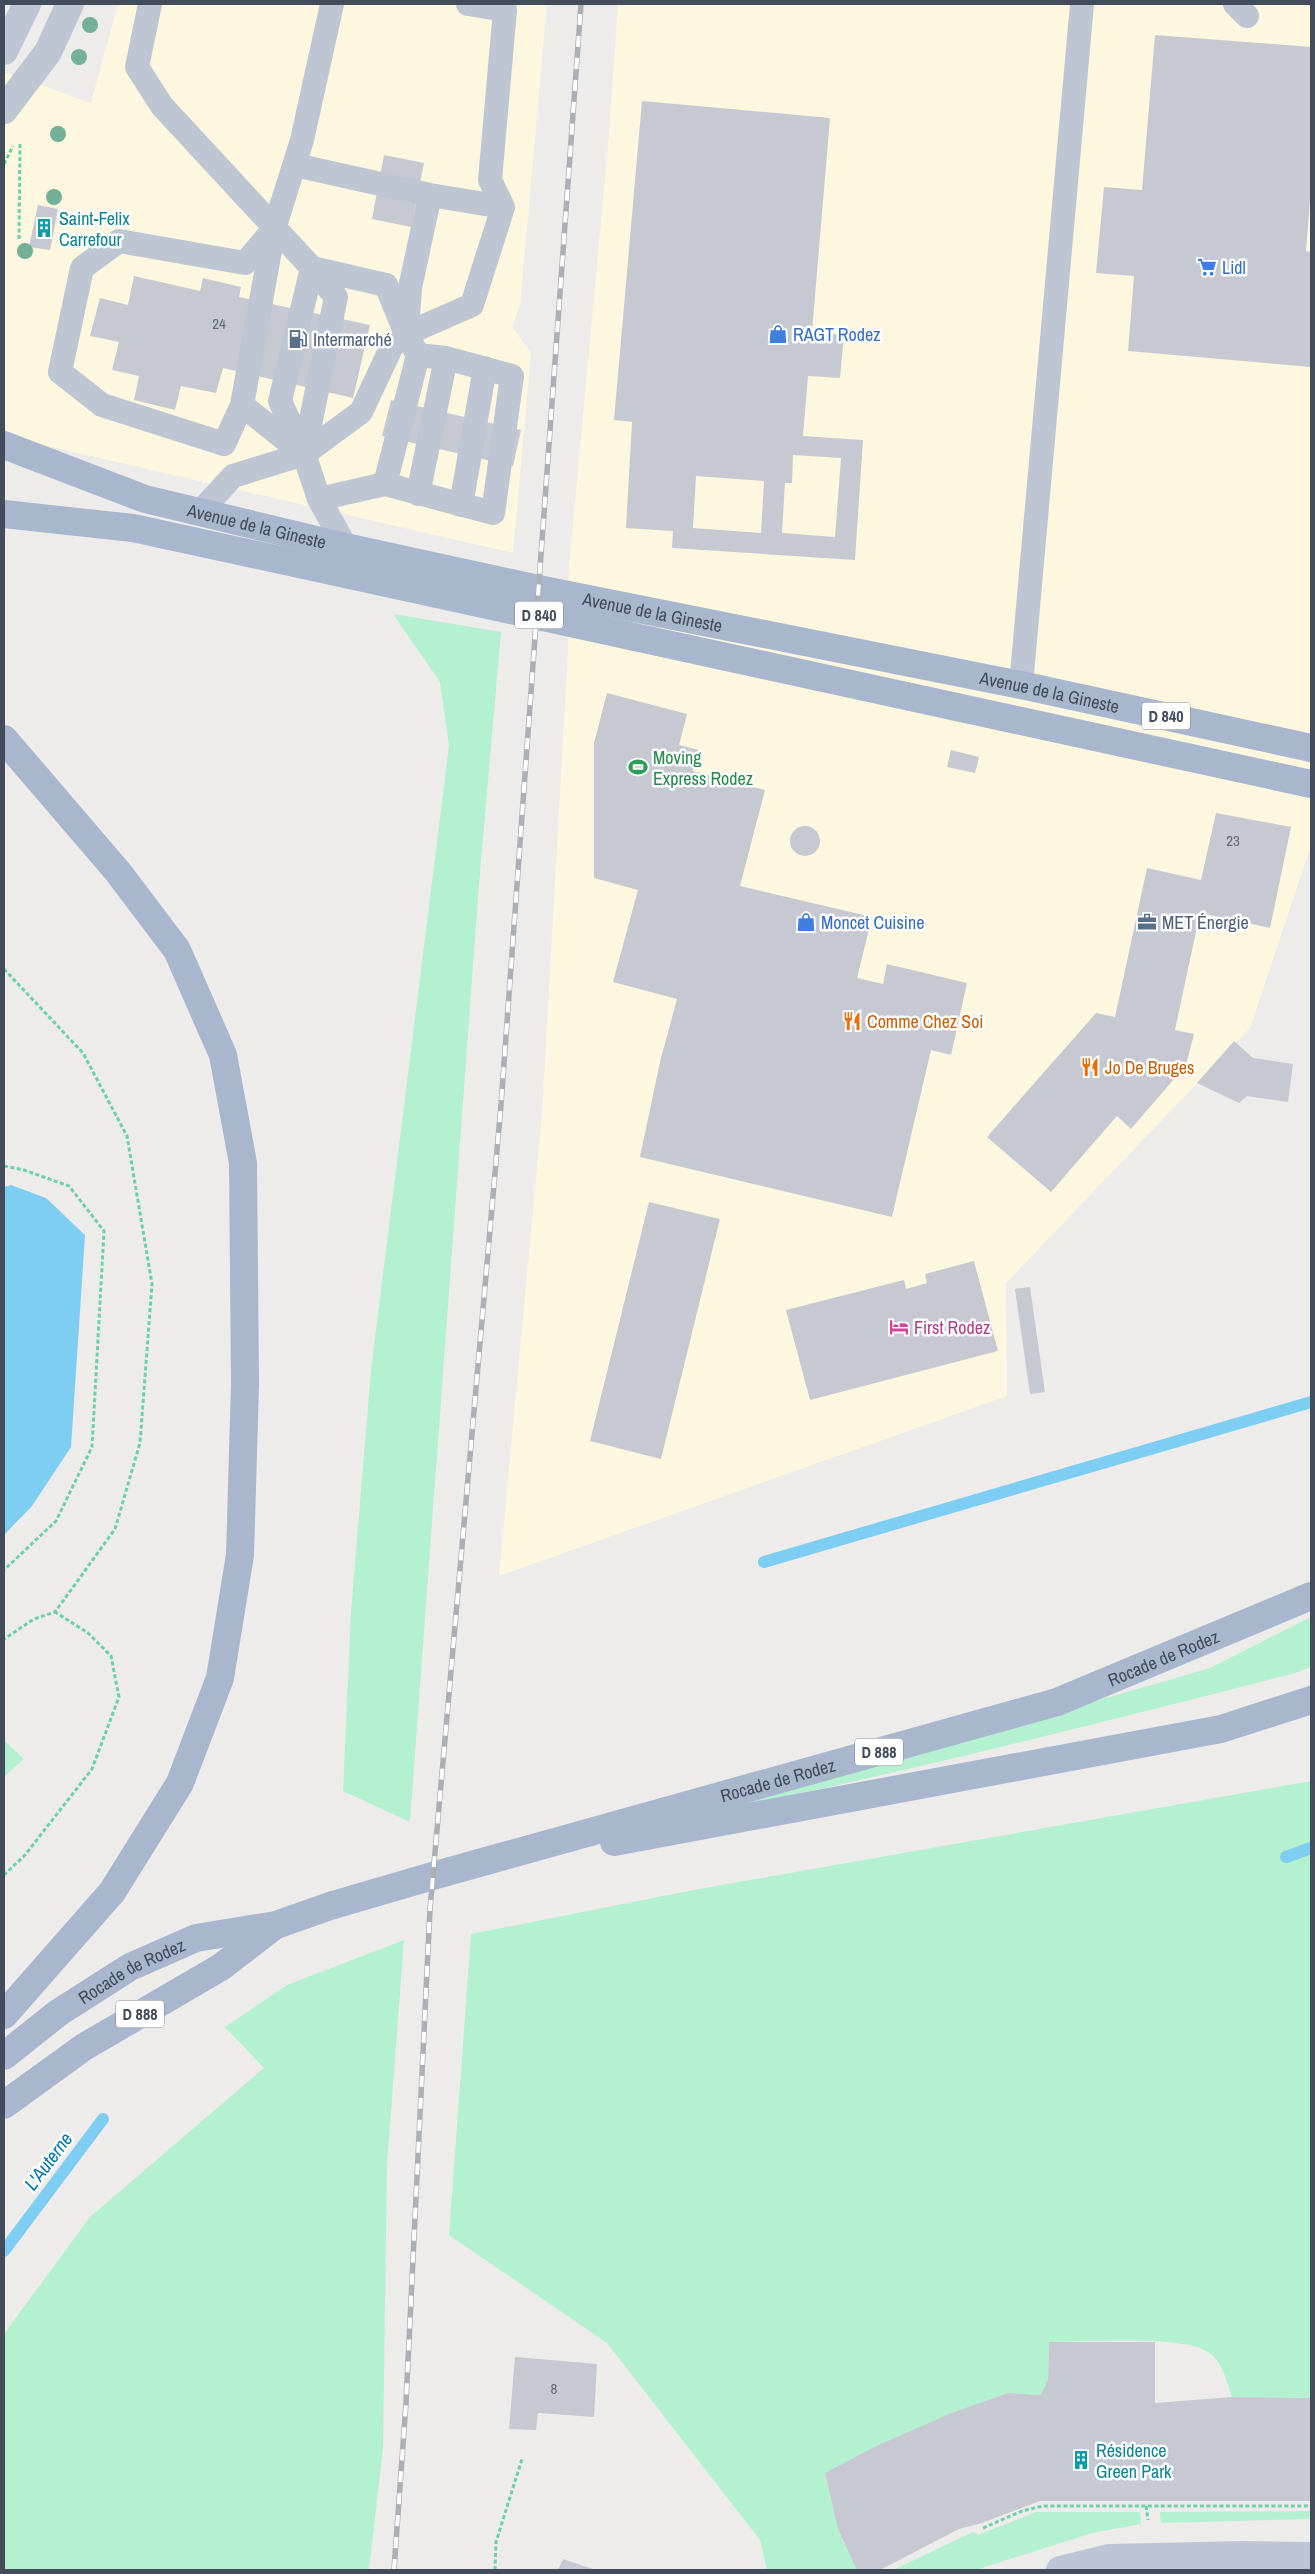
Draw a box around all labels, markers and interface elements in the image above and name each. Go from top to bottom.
place label: Saint-Felix Carrefour [59,206,130,252]
building icon: Saint-Felix Carrefour [33,217,55,239]
place label: Lidl [1222,255,1246,280]
supermarket icon: Lidl [1196,256,1218,278]
house number: 24 [212,313,226,334]
place label: RAGT Rodez [793,322,881,347]
shop icon: RAGT Rodez [767,323,789,345]
place label: Intermarché [313,327,392,352]
fuel station icon: Intermarché [287,328,309,350]
street label: Avenue de la Gineste [184,497,329,554]
street label: Avenue de la Gineste [580,585,725,638]
road number: D 840 [515,602,563,628]
street label: Avenue de la Gineste [977,664,1122,719]
road number: D 840 [1142,702,1190,729]
place label: Moving Express Rodez [653,745,753,791]
sports icon: Moving Express Rodez [627,756,649,778]
house number: 23 [1226,830,1240,851]
place label: Moncet Cuisine [821,910,924,935]
place label: MET Énergie [1162,910,1249,935]
shop icon: Moncet Cuisine [795,911,817,933]
office icon: MET Énergie [1136,911,1158,933]
place label: Comme Chez Soi [867,1009,983,1034]
restaurant icon: Comme Chez Soi [841,1010,863,1032]
place label: Jo De Bruges [1105,1055,1194,1080]
restaurant icon: Jo De Bruges [1079,1056,1101,1078]
place label: First Rodez [914,1315,990,1340]
hotel icon: First Rodez [888,1316,910,1338]
street label: Rocade de Rodez [1104,1623,1223,1692]
road number: D 888 [855,1738,903,1765]
street label: Rocade de Rodez [717,1752,838,1808]
street label: Rocade de Rodez [73,1932,189,2010]
road number: D 888 [116,2000,164,2028]
water label: L'Auterne [18,2127,78,2195]
house number: 8 [551,2378,558,2399]
place label: Résidence Green Park [1096,2438,1172,2484]
building icon: Résidence Green Park [1070,2449,1092,2471]

